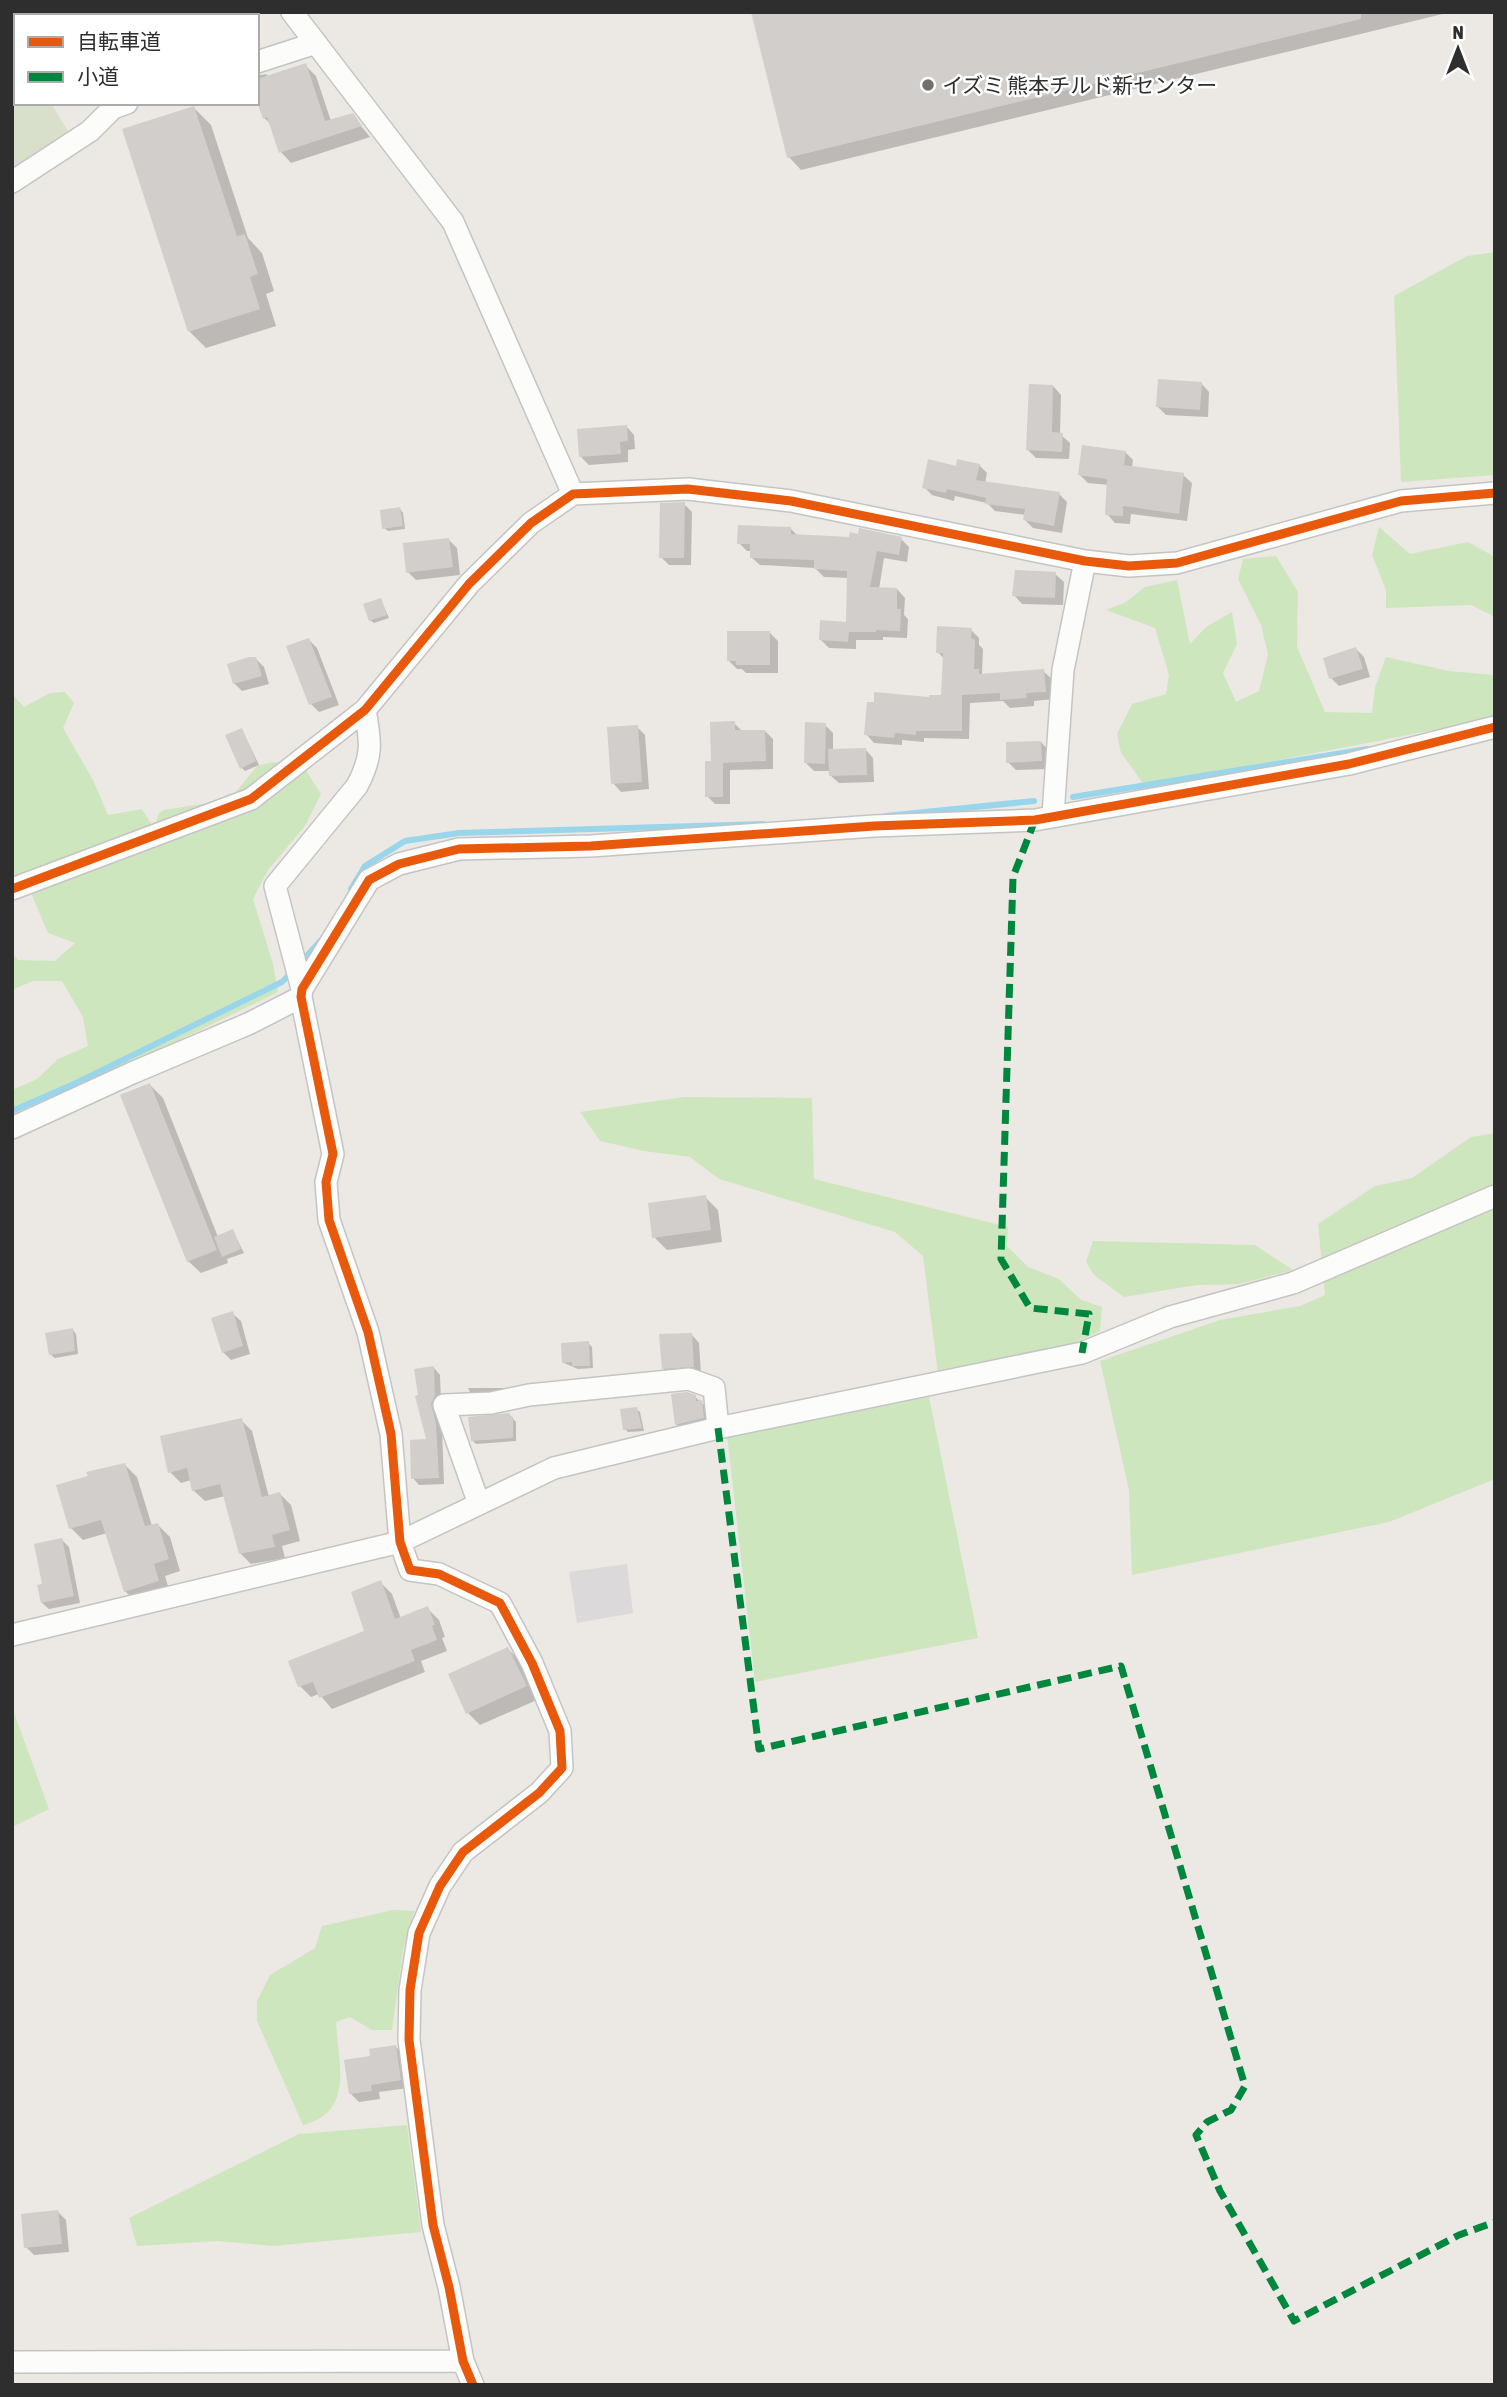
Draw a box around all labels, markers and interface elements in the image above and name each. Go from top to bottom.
legend [14,14,259,105]
north arrow [1423,14,1493,84]
text: N [1452,21,1464,43]
text: 自転車道 [77,29,161,53]
text: 小道 [77,64,119,88]
place label: イズミ 熊本チルド新センター [942,73,1217,97]
marker: イズミ 熊本チルド新センター [920,77,936,93]

